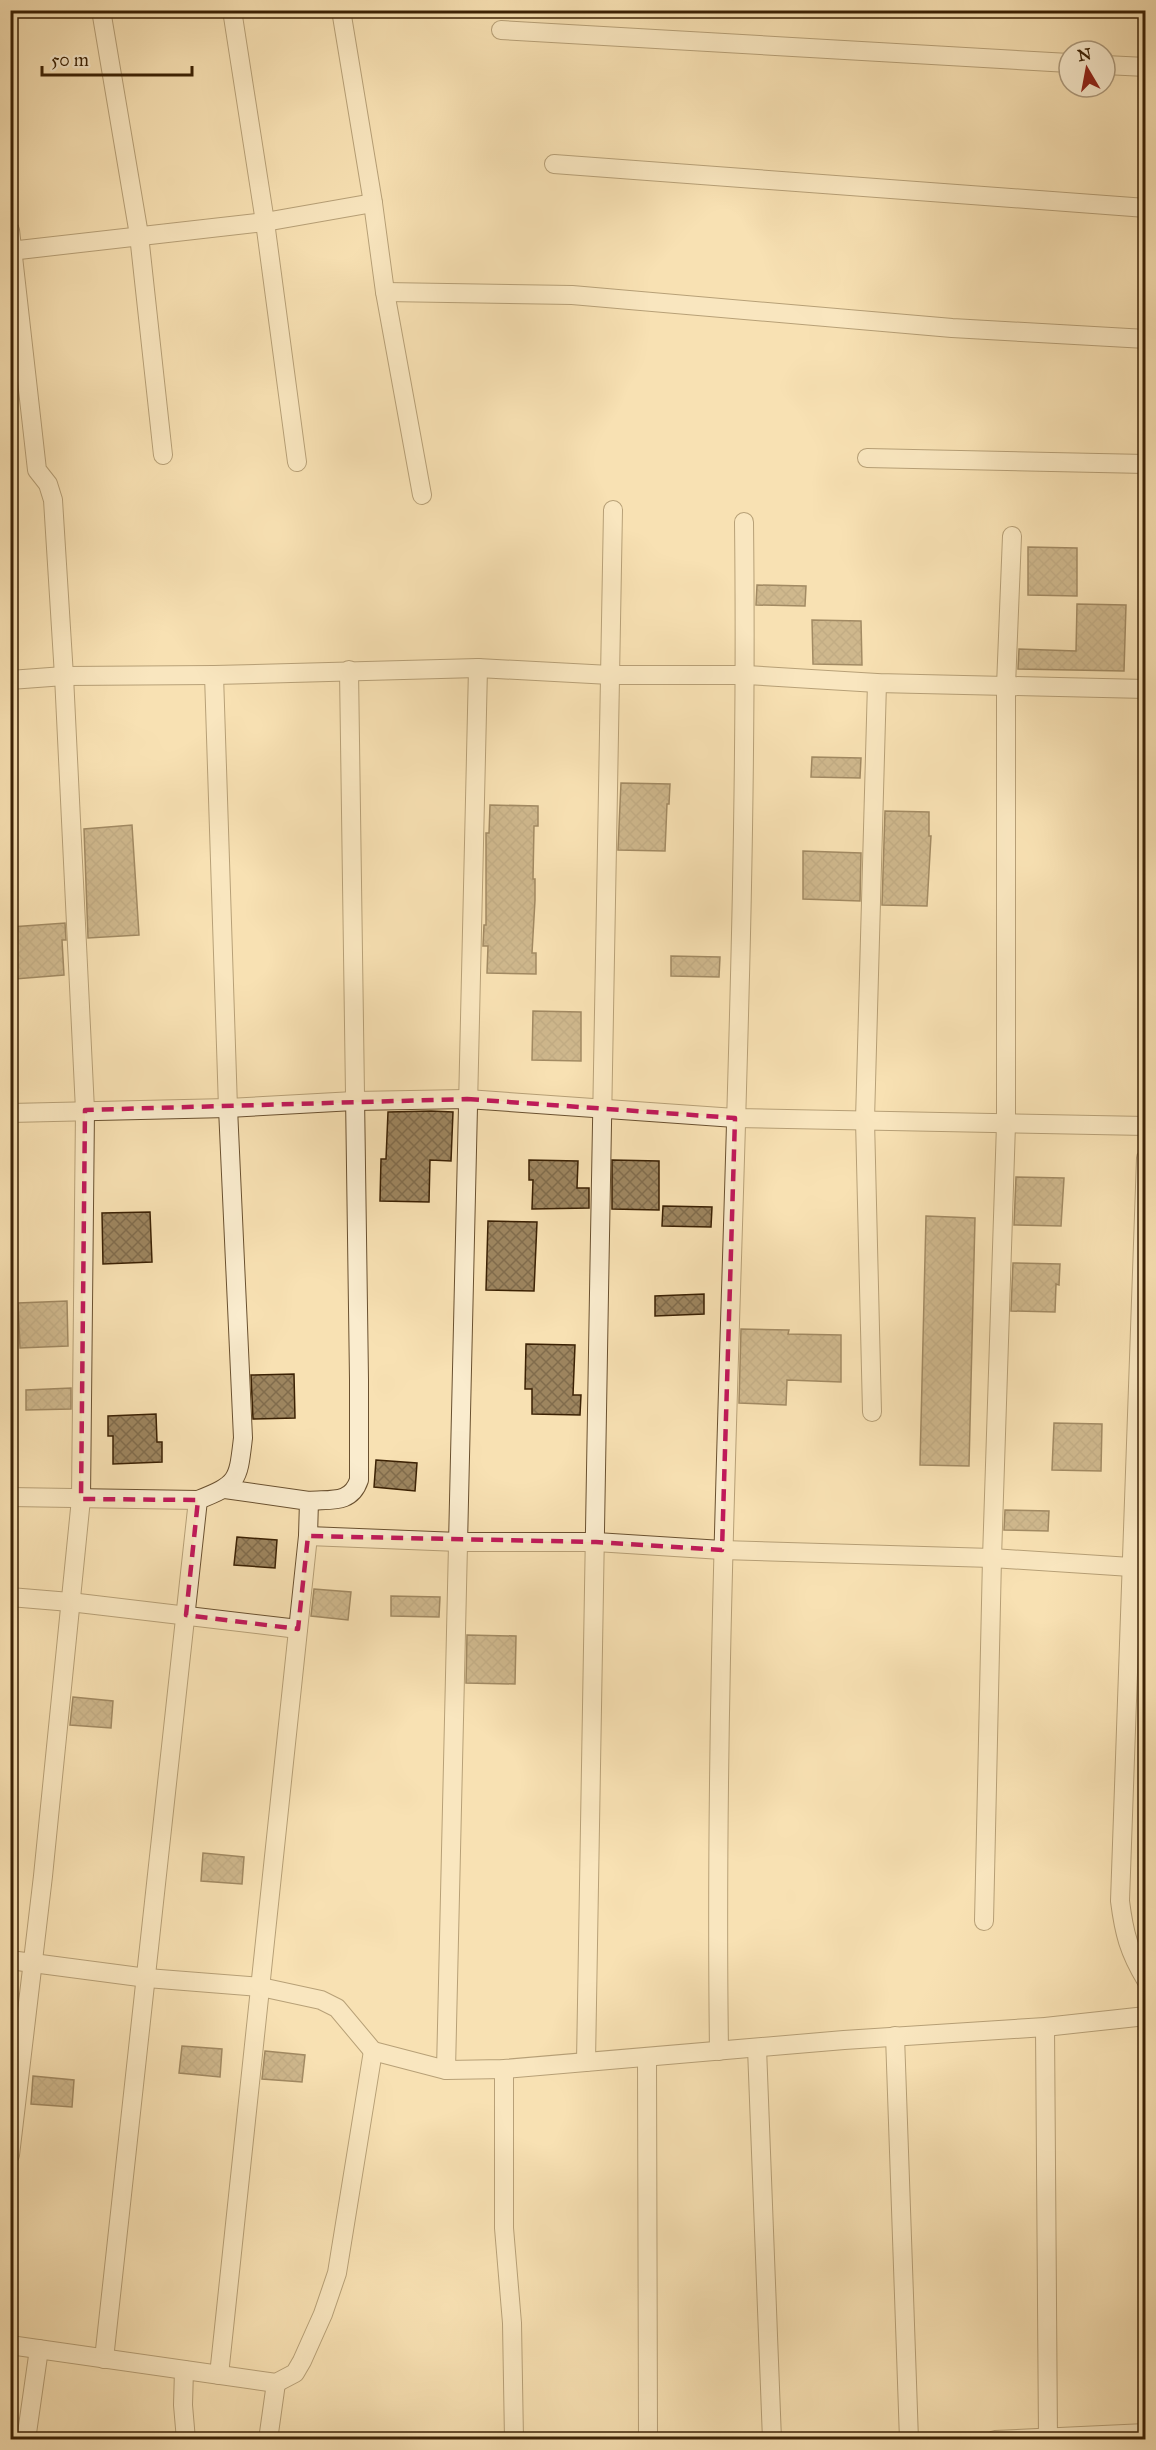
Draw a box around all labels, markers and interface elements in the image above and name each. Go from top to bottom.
scale bar [42,39,192,77]
north arrow [1057,39,1117,99]
text: N [1076,44,1093,65]
text: 50 m [51,49,89,71]

